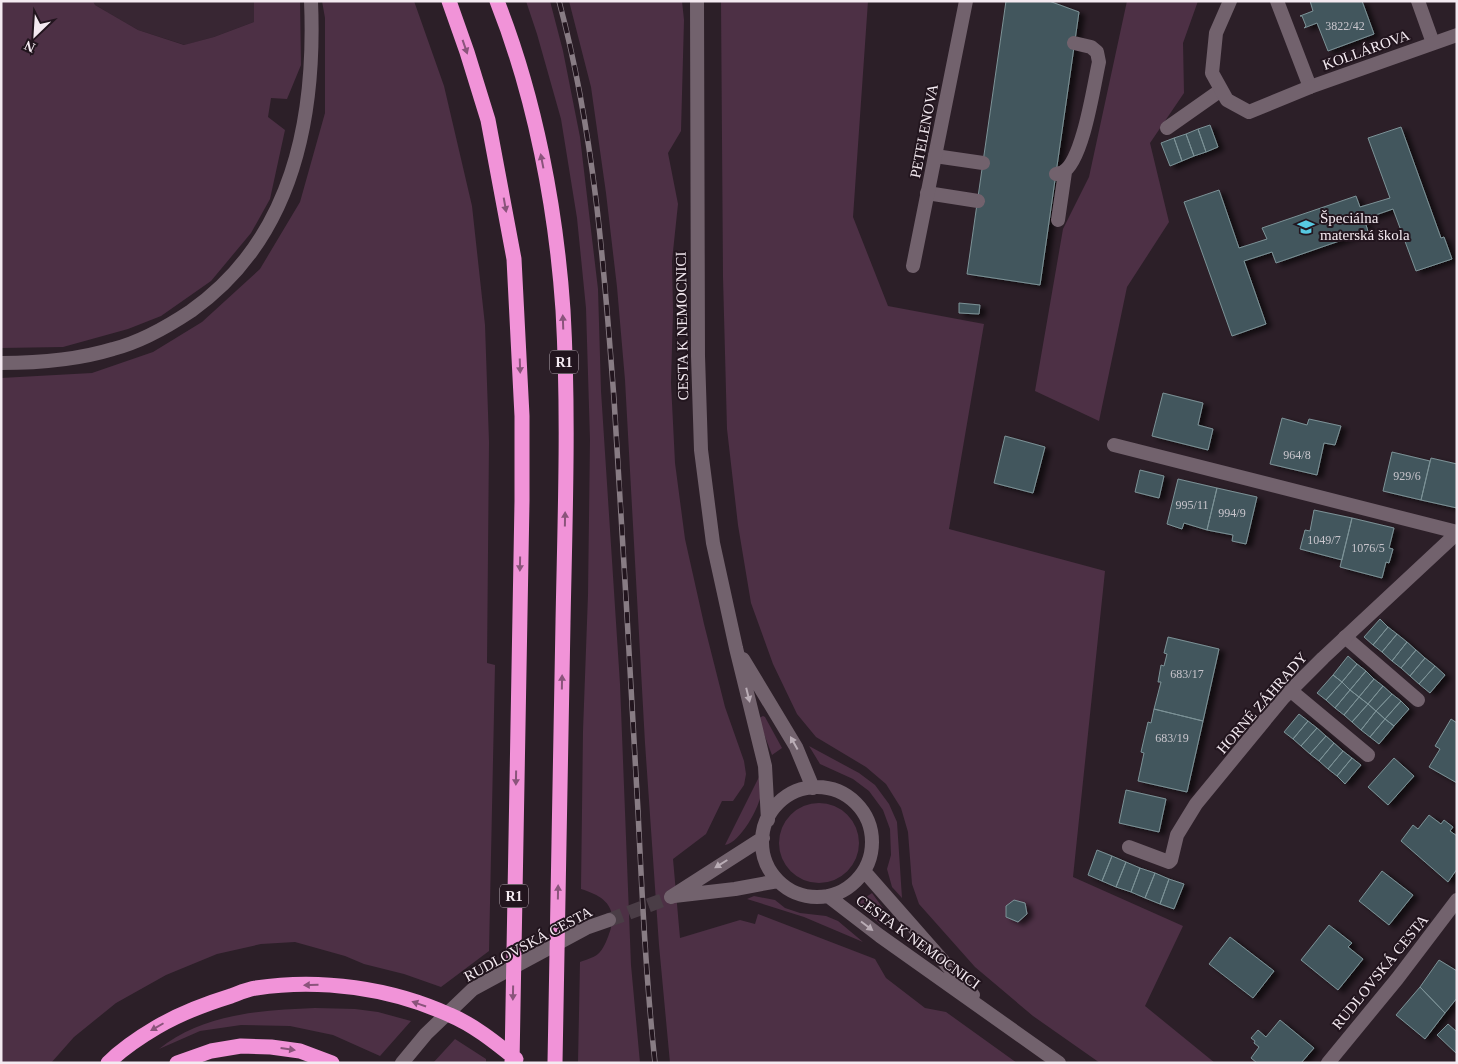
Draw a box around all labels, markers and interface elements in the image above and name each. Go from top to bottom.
north arrow [10,10,60,60]
house number: 3822/42 [1325,19,1365,33]
street label: KOLLÁROVA [1320,27,1412,73]
text: N [22,37,37,55]
one-way arrow [461,40,469,55]
street label: PETELENOVA [907,82,941,179]
one-way arrow [538,153,546,169]
one-way arrow [501,197,509,213]
place label: Špeciálna materská škola [1320,210,1410,243]
school or university icon: Špeciálna materská škola [1296,217,1316,237]
street label: CESTA K NEMOCNICI [673,251,691,401]
one-way arrow [559,314,567,330]
road number: R1 [550,351,578,374]
one-way arrow [516,358,524,374]
house number: 964/8 [1283,448,1311,462]
house number: 929/6 [1393,469,1421,483]
house number: 995/11 [1176,498,1208,512]
house number: 994/9 [1218,506,1246,520]
one-way arrow [561,511,569,527]
house number: 1049/7 [1307,533,1341,547]
house number: 1076/5 [1351,541,1385,555]
one-way arrow [516,556,524,572]
street label: HORNÉ ZÁHRADY [1214,649,1310,757]
house number: 683/17 [1170,667,1204,681]
one-way arrow [558,674,566,690]
one-way arrow [744,687,752,702]
house number: 683/19 [1155,731,1189,745]
one-way arrow [790,736,798,751]
one-way arrow [512,771,520,787]
one-way arrow [715,859,728,869]
one-way arrow [554,883,562,899]
road number: R1 [500,884,528,908]
street label: CESTA K NEMOCNICI [853,892,983,992]
street label: RUDLOVSKÁ CESTA [461,903,595,985]
street label: RUDLOVSKÁ CESTA [1329,911,1431,1032]
one-way arrow [860,920,873,931]
one-way arrow [303,981,319,989]
one-way arrow [509,986,517,1002]
one-way arrow [411,999,426,1007]
one-way arrow [150,1023,163,1032]
one-way arrow [280,1046,296,1054]

